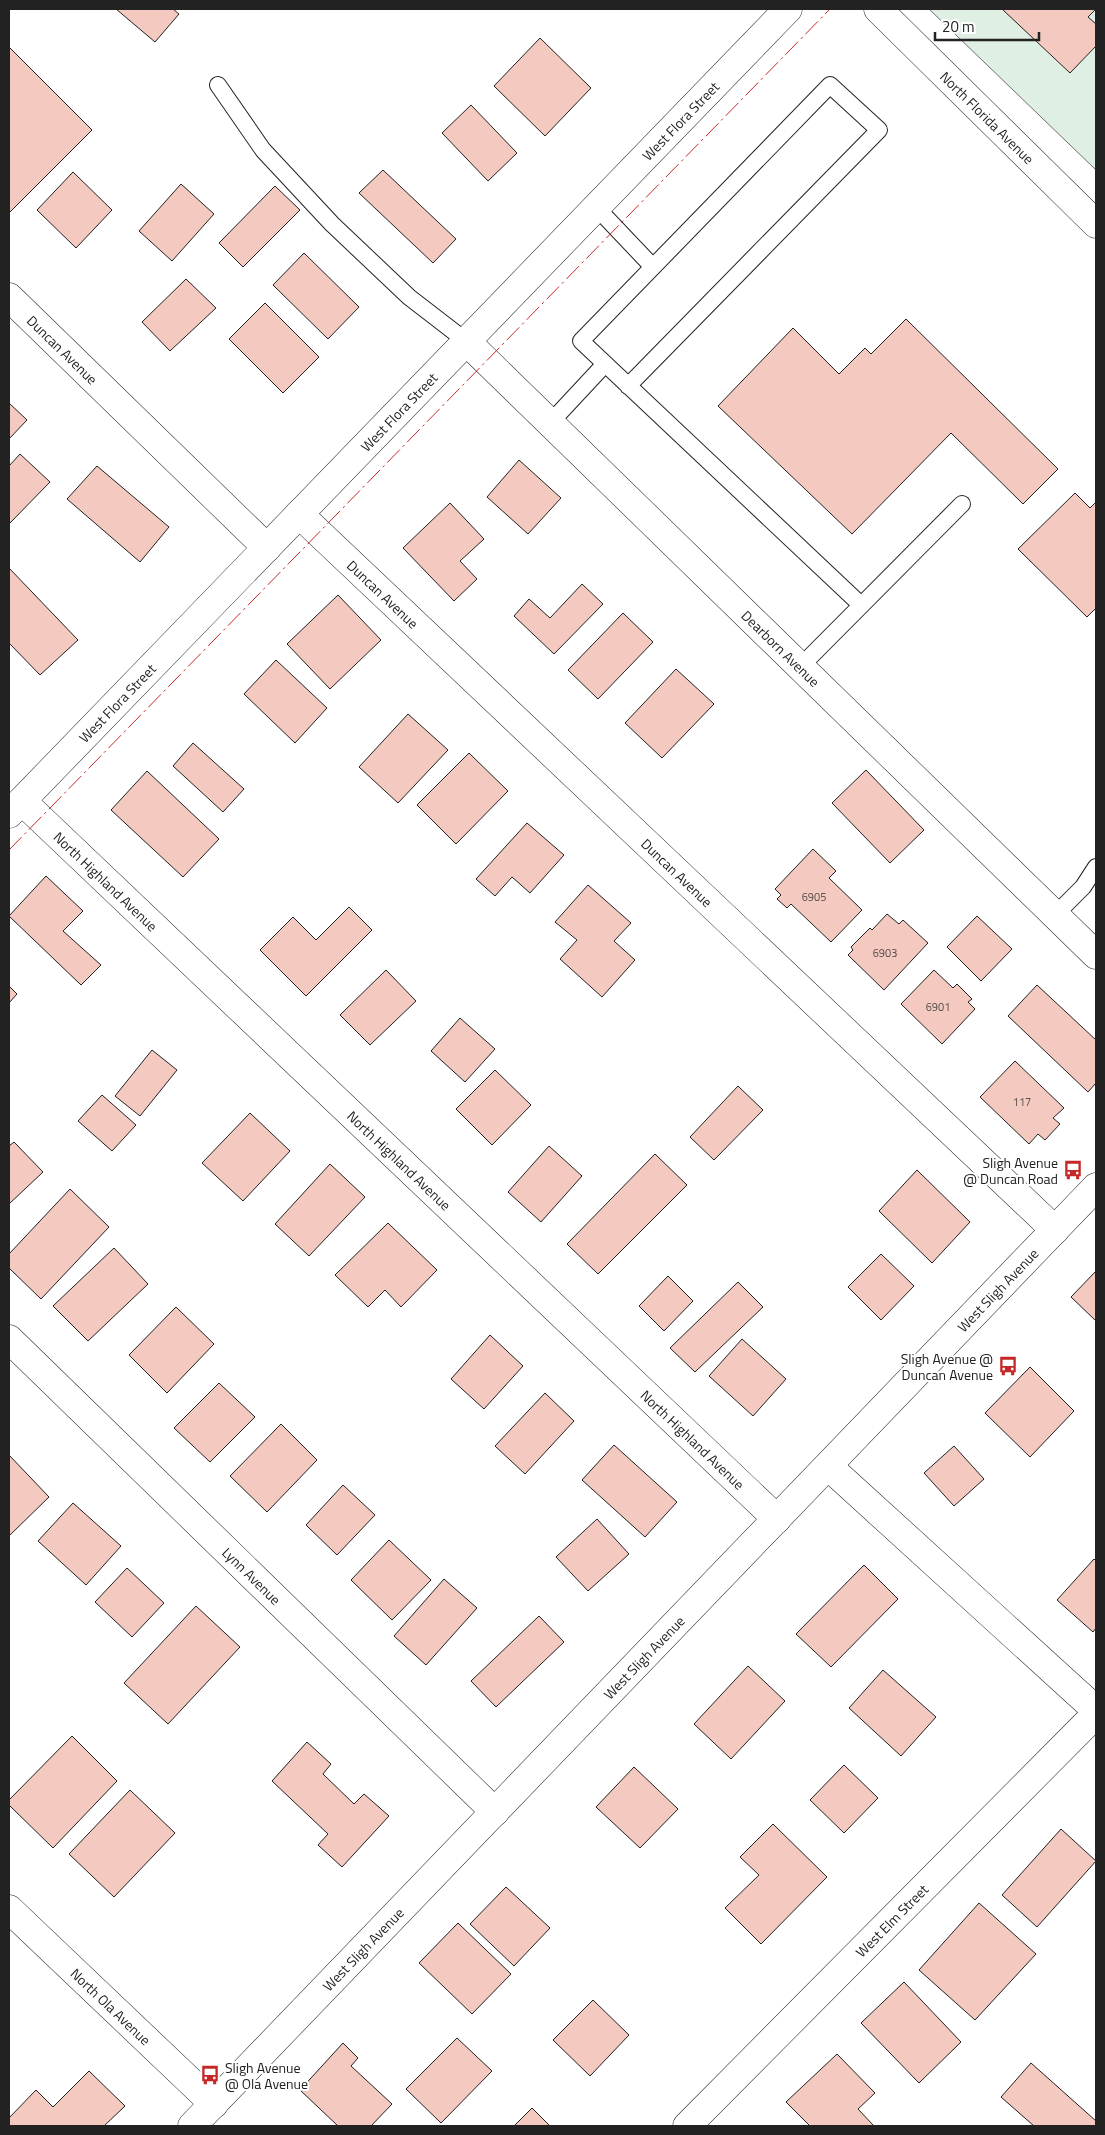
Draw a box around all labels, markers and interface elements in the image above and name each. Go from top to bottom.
scale bar [935,10,1039,42]
text: 20 m [942,15,975,38]
street label: North Florida Avenue [936,66,1039,168]
street label: West Flora Street [637,76,723,165]
street label: Duncan Avenue [23,310,103,389]
street label: West Flora Street [355,367,442,456]
street label: Duncan Avenue [343,555,424,633]
street label: Dearborn Avenue [737,605,825,691]
street label: West Flora Street [73,658,160,747]
street label: North Highland Avenue [49,826,163,936]
street label: Duncan Avenue [637,833,718,911]
house number: 6905 [802,889,826,905]
house number: 6903 [873,945,897,961]
house number: 6901 [926,999,950,1015]
house number: 117 [1013,1094,1031,1110]
street label: North Highland Avenue [343,1105,456,1215]
place label: Sligh Avenue @ Duncan Road [963,1152,1058,1189]
bus stop icon: Sligh Avenue @ Duncan Road [1062,1159,1084,1181]
street label: West Sligh Avenue [952,1243,1043,1336]
place label: Sligh Avenue @ Duncan Avenue [901,1348,993,1385]
bus stop icon: Sligh Avenue @ Duncan Avenue [997,1355,1019,1377]
street label: North Highland Avenue [636,1384,750,1494]
street label: Lynn Avenue [218,1542,286,1609]
street label: West Sligh Avenue [598,1610,689,1704]
street label: West Elm Street [850,1879,933,1962]
street label: West Sligh Avenue [317,1902,408,1995]
street label: North Ola Avenue [66,1963,156,2050]
place label: Sligh Avenue @ Ola Avenue [225,2057,308,2094]
bus stop icon: Sligh Avenue @ Ola Avenue [199,2064,221,2086]

